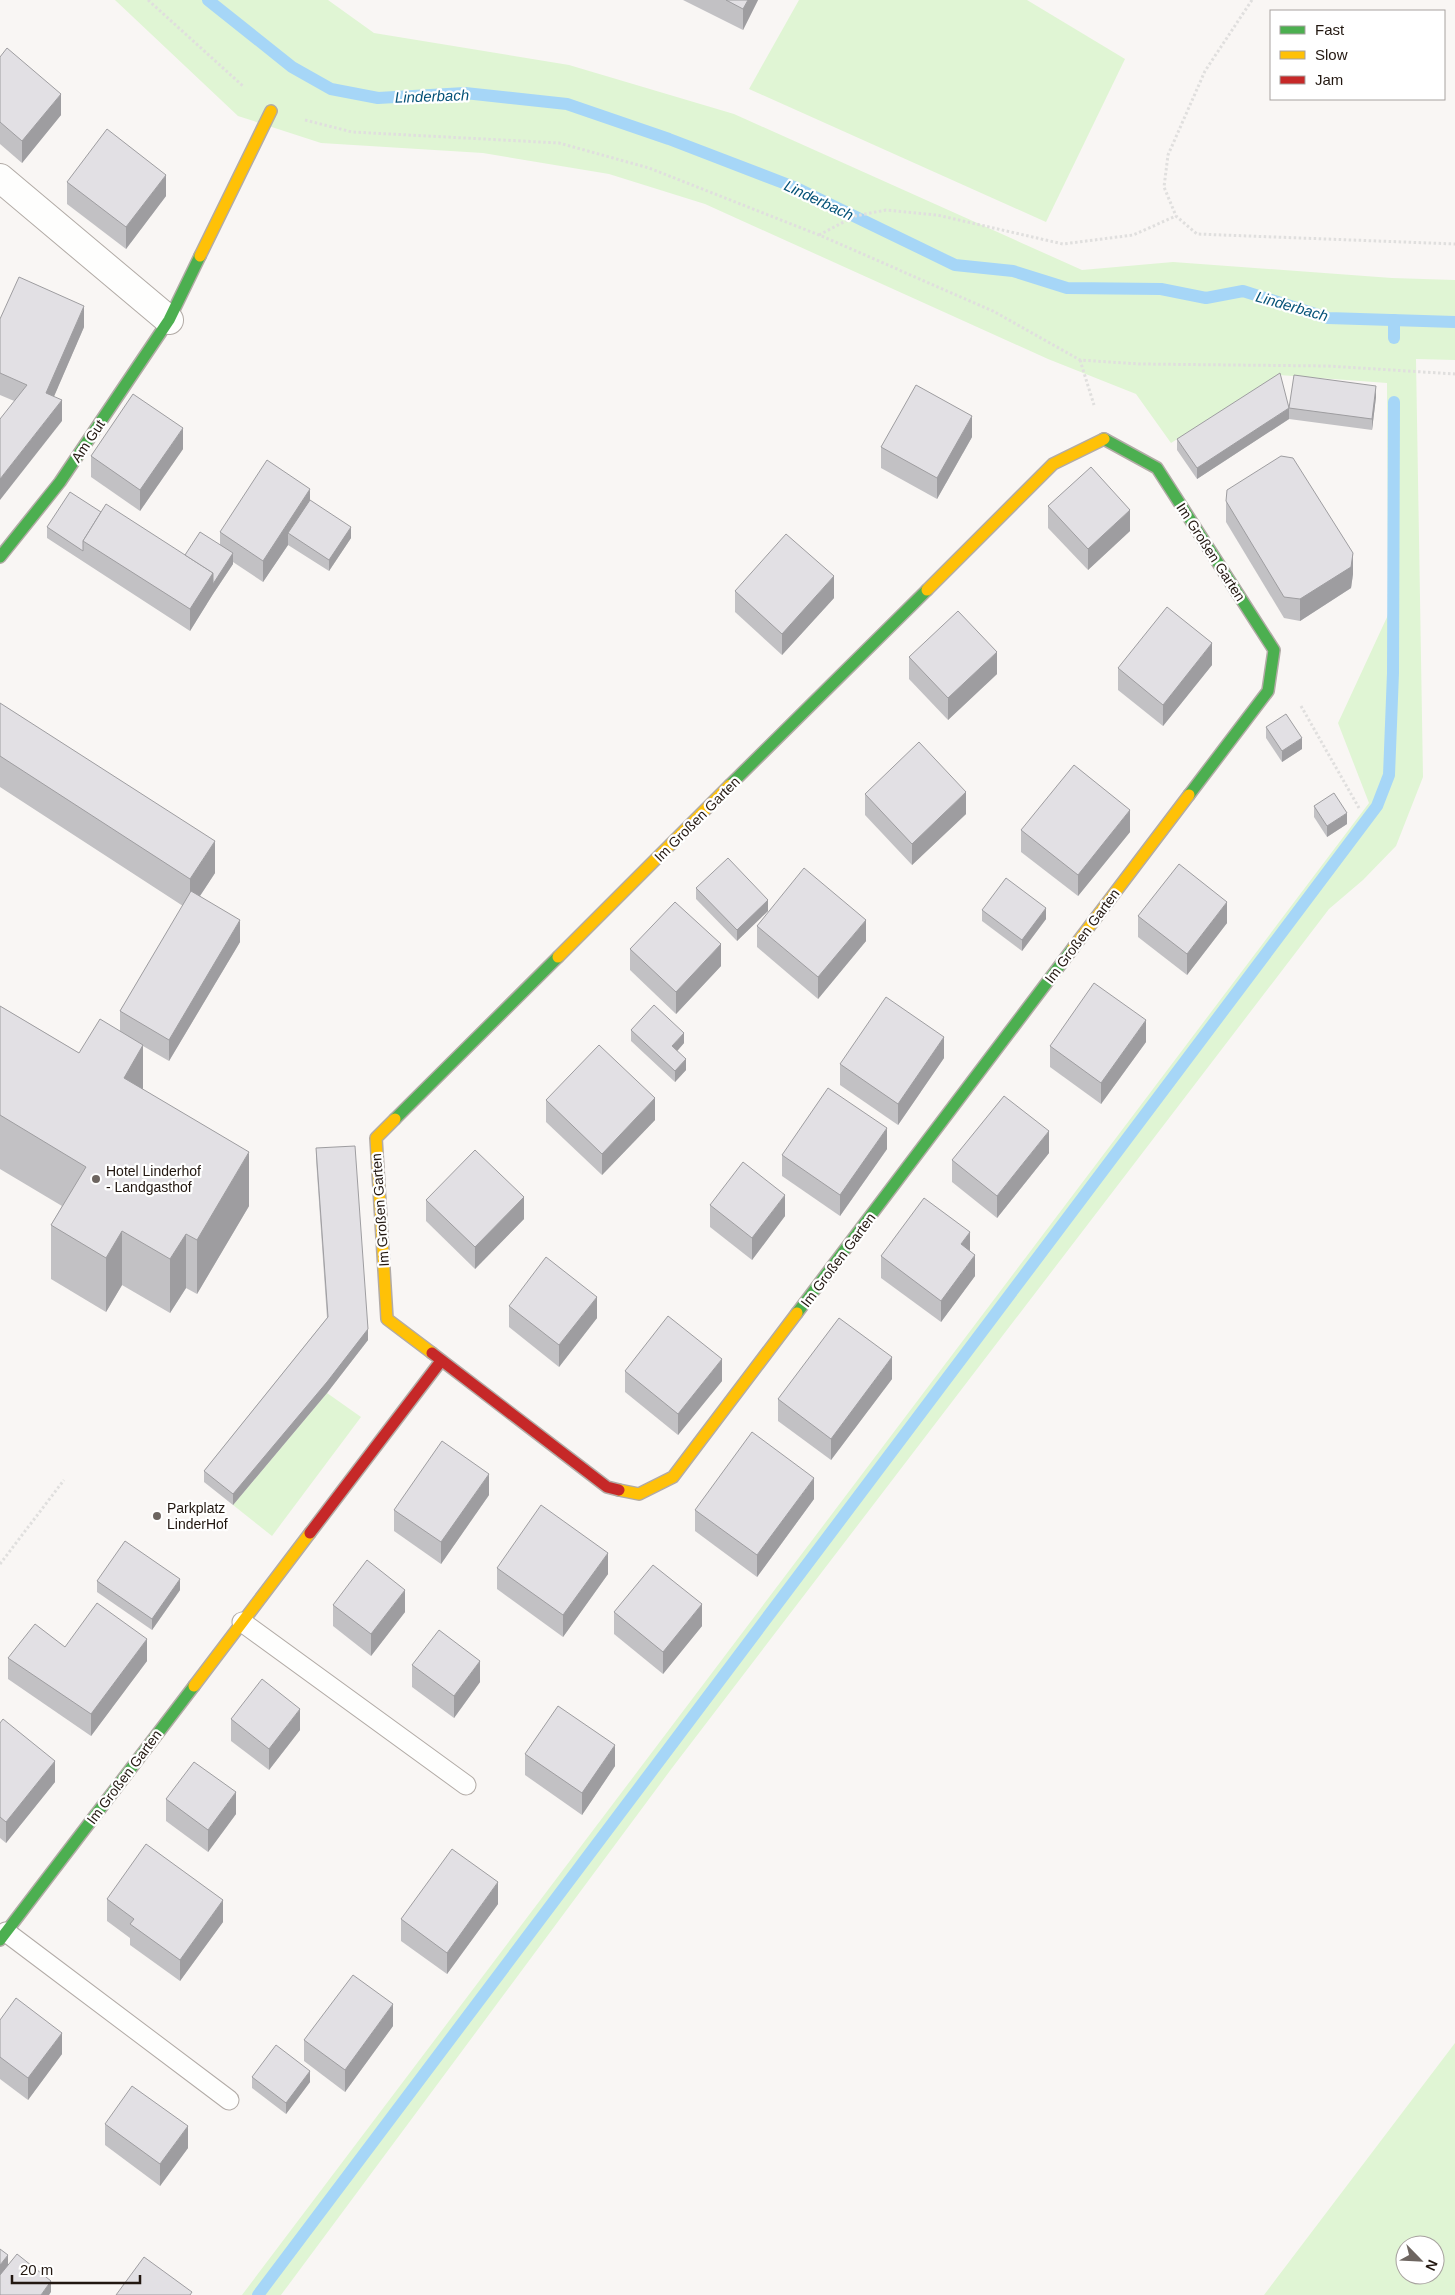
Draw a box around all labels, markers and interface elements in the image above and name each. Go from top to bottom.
legend [1270,10,1445,100]
text: Fast [1315,21,1345,38]
text: Slow [1315,46,1348,63]
text: Jam [1315,71,1343,88]
water label: Linderbach [395,86,469,106]
water label: Linderbach [782,177,856,223]
water label: Linderbach [1254,288,1330,324]
street label: Am Gut [68,417,108,465]
street label: Im Großen Garten [1173,500,1249,604]
street label: Im Großen Garten [651,773,743,865]
street label: Im Großen Garten [1041,886,1123,986]
street label: Im Großen Garten [368,1153,392,1267]
place label: Hotel Linderhof - Landgasthof [106,1163,201,1195]
marker: Hotel Linderhof - Landgasthof [90,1173,102,1185]
street label: Im Großen Garten [797,1210,879,1310]
place label: Parkplatz LinderHof [167,1500,228,1532]
marker: Parkplatz LinderHof [151,1510,163,1522]
street label: Im Großen Garten [83,1727,165,1827]
north arrow [1395,2235,1445,2285]
scale bar [12,2252,140,2284]
text: N [1423,2257,1441,2273]
text: 20 m [20,2261,53,2278]

